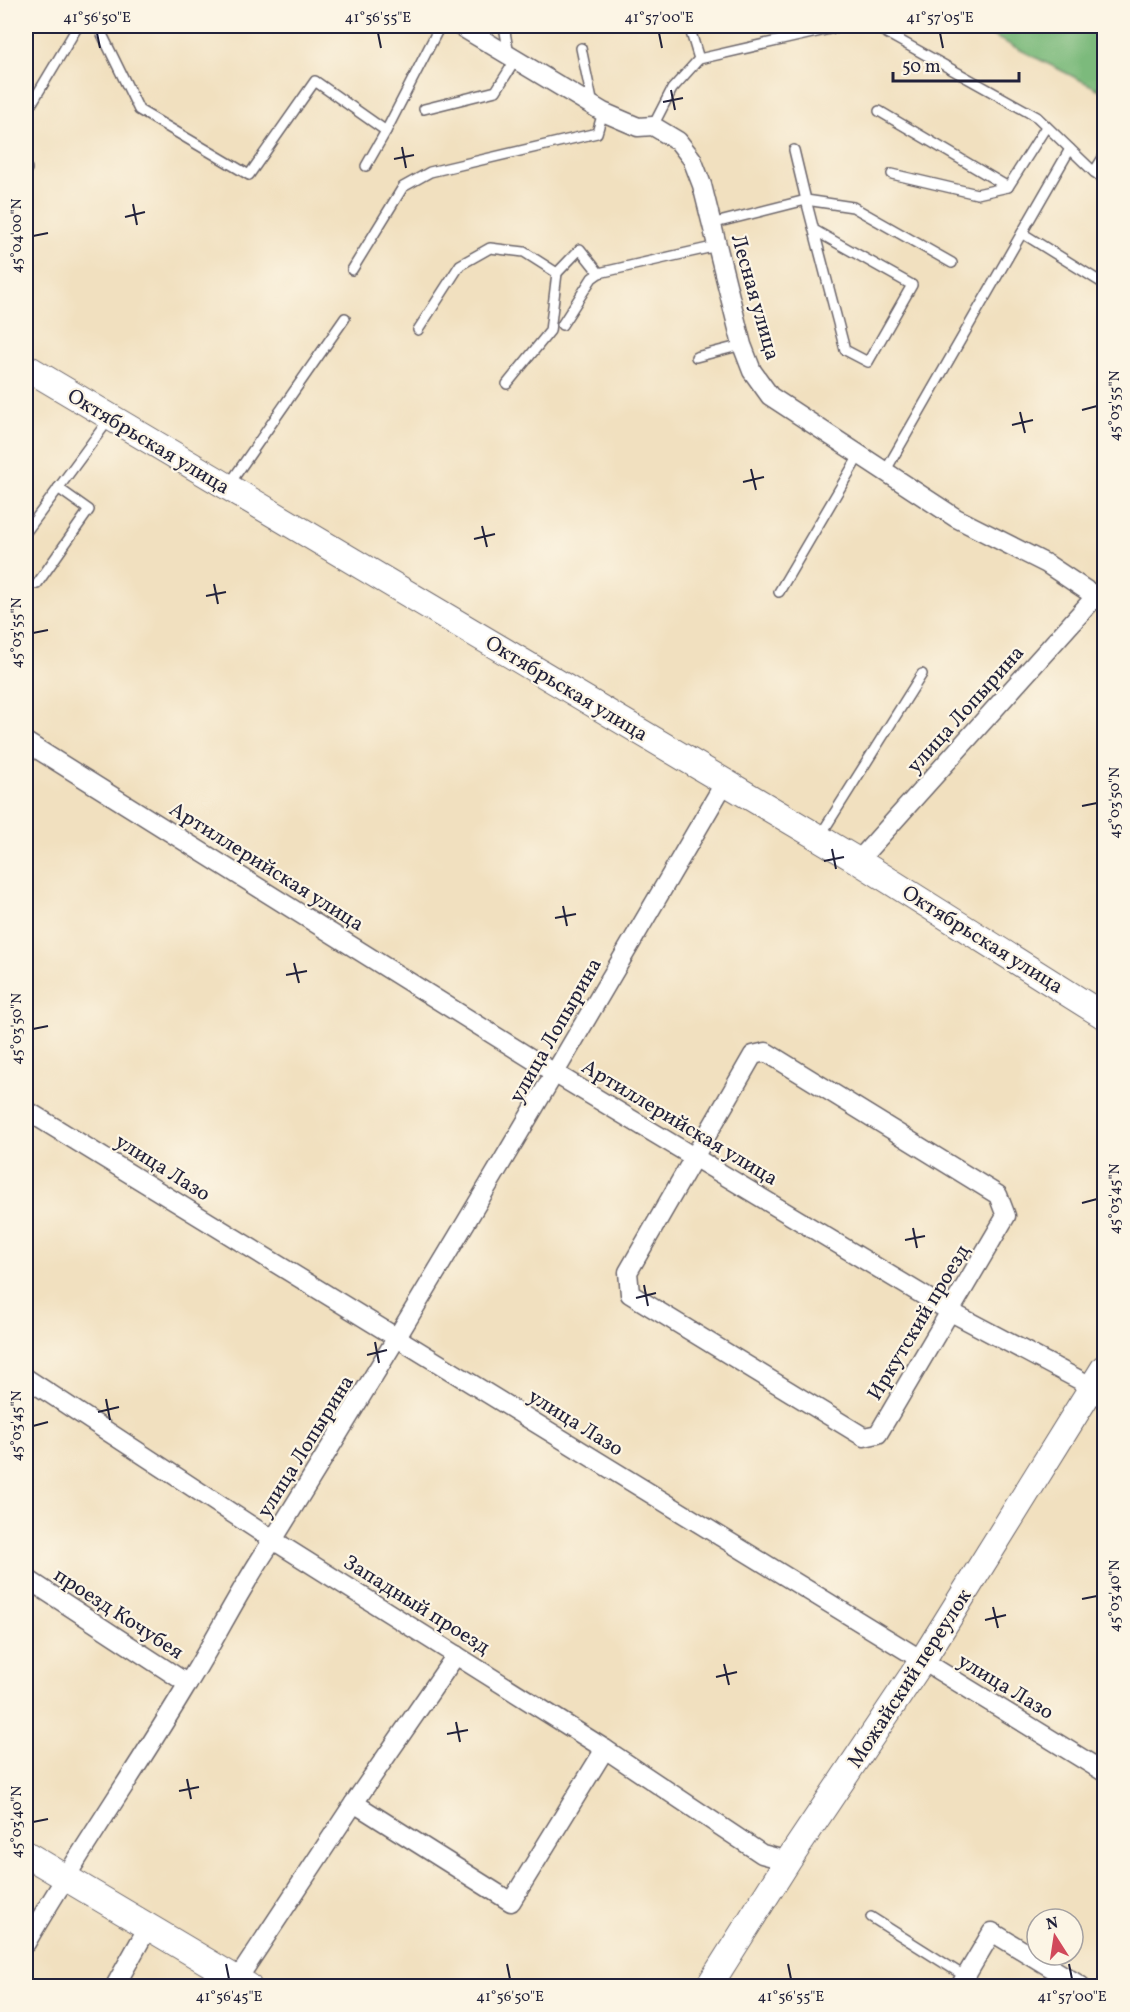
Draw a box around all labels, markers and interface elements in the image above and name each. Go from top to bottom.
text: 41°56'50"E [63,8,131,29]
text: 41°56'55"E [345,8,411,29]
text: 41°57'00"E [624,8,694,29]
text: 41°57'05"E [906,8,974,29]
scale bar [893,45,1019,83]
text: 50 m [902,55,941,80]
text: 45°04'00"N [7,198,28,274]
street label: Лесная улица [723,231,786,364]
text: 45°03'55"N [1105,370,1126,442]
street label: Октябрьская улица [61,382,235,502]
text: 45°03'55"N [7,597,28,669]
street label: Октябрьская улица [479,629,653,749]
street label: улица Лопырина [901,640,1031,780]
text: 45°03'50"N [1105,767,1126,839]
street label: Артиллерийская улица [163,795,369,939]
street label: Октябрьская улица [896,879,1068,1002]
street label: улица Лопырина [503,953,610,1109]
text: 45°03'50"N [7,993,28,1065]
street label: Артиллерийская улица [576,1053,783,1194]
street label: улица Лазо [109,1127,216,1209]
text: 45°03'45"N [1105,1163,1126,1235]
street label: Иркутский проезд [861,1239,978,1406]
street label: улица Лопырина [251,1370,362,1524]
street label: улица Лазо [522,1382,629,1464]
text: 45°03'45"N [7,1390,28,1462]
street label: Западный проезд [337,1548,495,1662]
text: 45°03'40"N [1105,1560,1126,1632]
street label: проезд Кочубея [48,1561,189,1667]
street label: Можайский переулок [841,1583,979,1774]
street label: улица Лазо [952,1647,1059,1727]
text: 45°03'40"N [7,1786,28,1858]
north arrow [1025,1907,1085,1967]
text: N [1044,1912,1061,1936]
text: 41°56'45"E [196,1987,262,2008]
text: 41°56'50"E [476,1987,544,2008]
text: 41°56'55"E [758,1987,824,2008]
text: 41°57'00"E [1037,1987,1107,2008]

